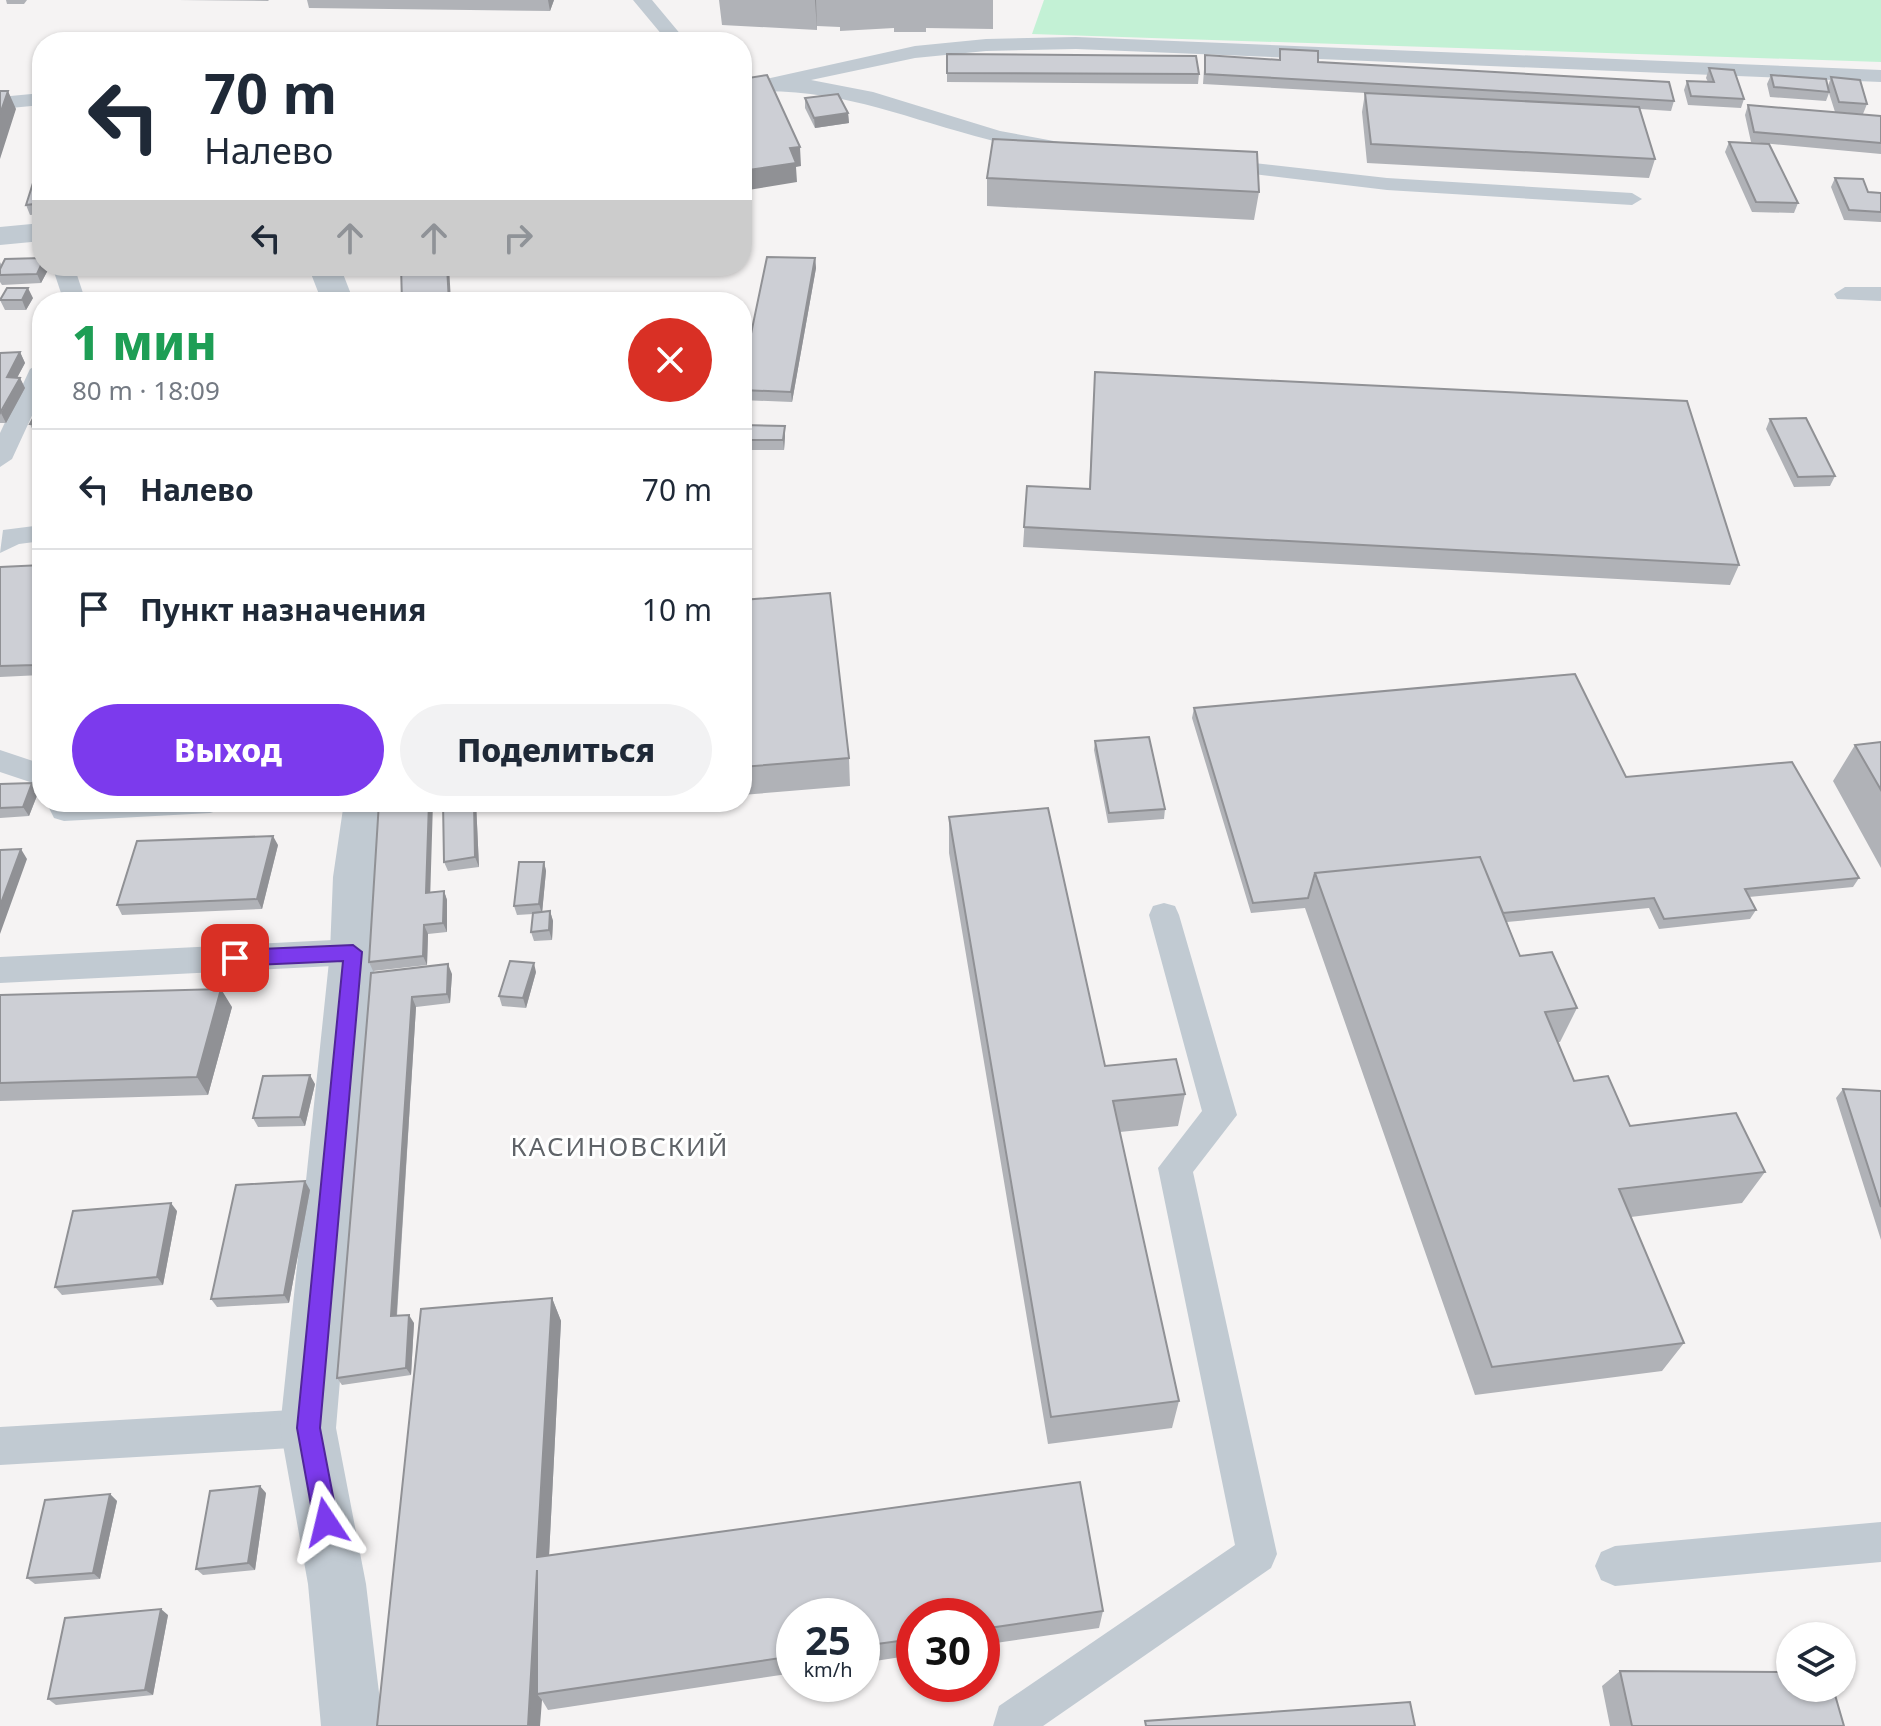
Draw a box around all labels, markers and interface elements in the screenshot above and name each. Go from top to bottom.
text: 70 m [204,54,337,130]
icon: left [72,64,176,168]
text: Налево [204,126,333,175]
icon: left [244,216,288,260]
icon: ahead [328,216,372,260]
icon: ahead [412,216,456,260]
icon: right [496,216,540,260]
text: 1 мин [72,309,217,374]
button: close [628,318,712,402]
text: 80 m · 18:09 [72,372,220,408]
icon: left [72,467,116,511]
text: Налево [140,469,254,510]
text: 70 m [642,469,712,510]
icon: arrive [72,587,116,631]
text: Пункт назначения [140,589,426,630]
text: 10 m [642,589,712,630]
button: Выход [72,704,384,796]
button: Поделиться [400,704,712,796]
pin [201,924,269,992]
icon: arrive [213,936,257,980]
district label: КАСИНОВСКИЙ [511,1128,729,1164]
position arrow [284,1480,368,1564]
speed limit sign: 30 [896,1598,1000,1702]
text: 25 [805,1612,851,1667]
map controls [1776,1622,1856,1702]
button: layers [1776,1622,1856,1702]
text: km/h [803,1656,853,1683]

